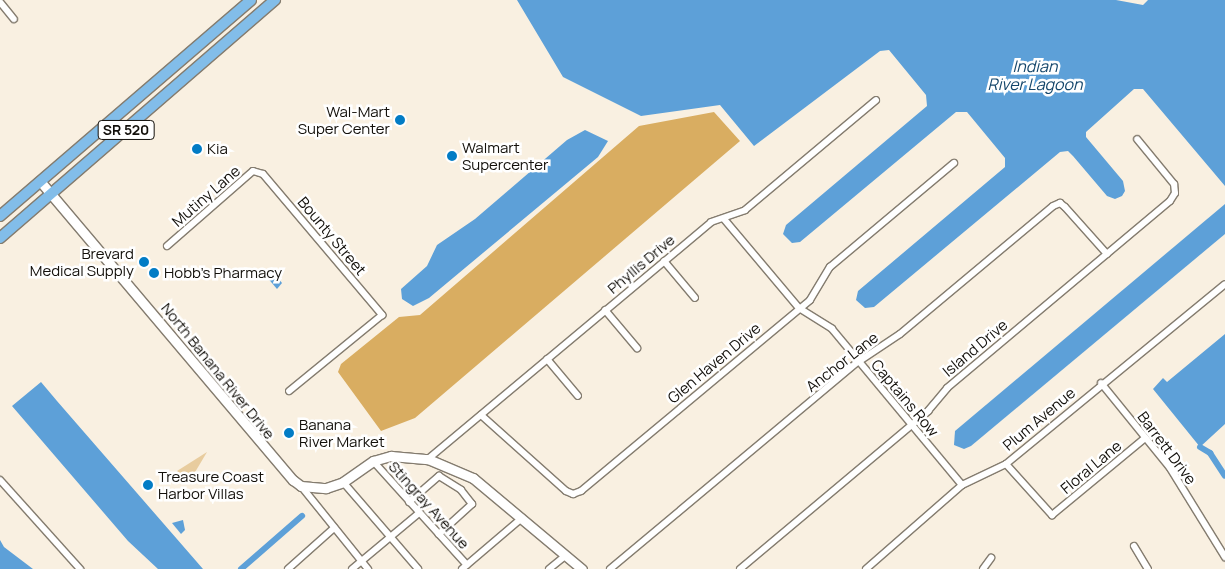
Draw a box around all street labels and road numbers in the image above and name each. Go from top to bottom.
road number: SR 520 [97,118,155,142]
street label: Mutiny Lane [168,162,244,230]
street label: Bounty Street [294,193,370,279]
street label: Phyllis Drive [604,231,678,297]
street label: North Banana River Drive [158,299,278,443]
street label: Island Drive [939,316,1011,380]
street label: Glen Haven Drive [664,319,764,407]
street label: Anchor Lane [802,328,882,396]
street label: Captains Row [868,356,942,440]
street label: Plum Avenue [999,384,1079,454]
street label: Barrett Drive [1134,408,1200,488]
street label: Floral Lane [1057,436,1125,498]
street label: Stingray Avenue [385,457,473,553]

